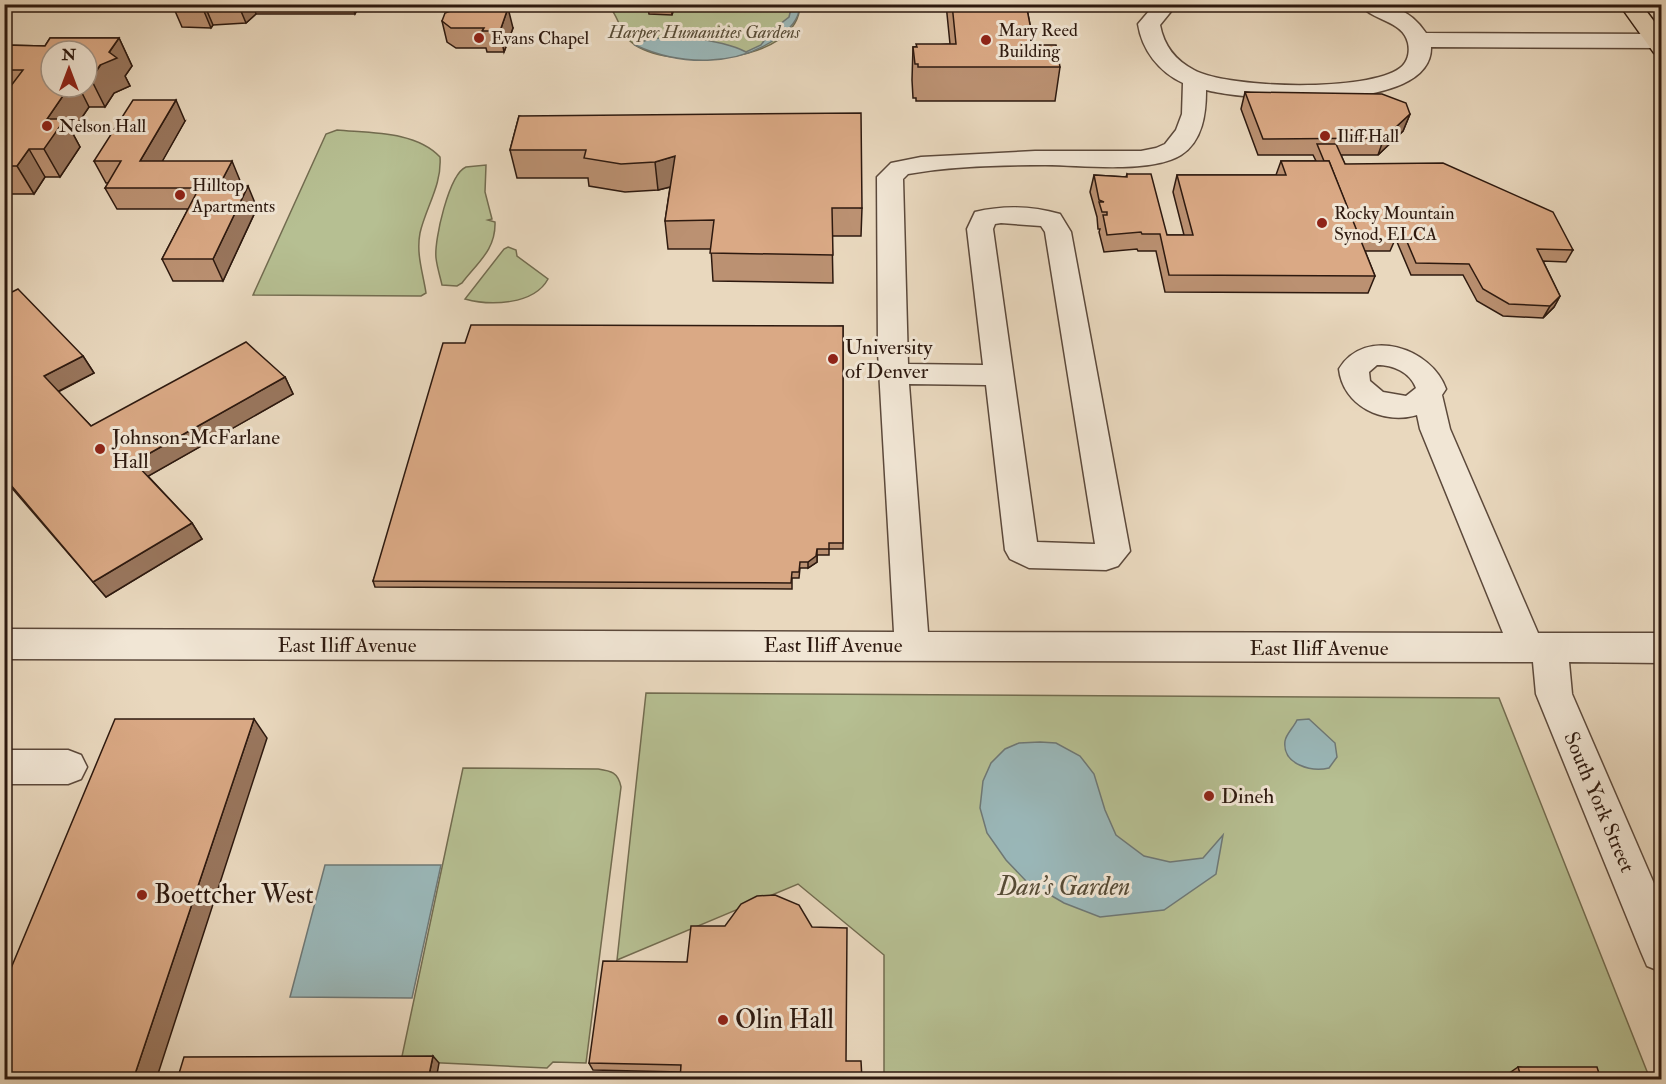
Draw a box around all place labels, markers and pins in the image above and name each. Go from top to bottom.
place label: Mary Reed Building [998,19,1078,63]
place label: Evans Chapel [491,27,590,50]
marker: Evans Chapel [472,31,486,45]
marker: Mary Reed Building [979,33,993,47]
place label: Nelson Hall [59,115,147,138]
marker: Nelson Hall [40,119,54,133]
place label: Iliff Hall [1337,125,1399,148]
marker: Iliff Hall [1318,129,1332,143]
place label: Hilltop Apartments [191,174,275,218]
marker: Hilltop Apartments [173,188,187,202]
place label: Rocky Mountain Synod, ELCA [1334,202,1455,246]
marker: Rocky Mountain Synod, ELCA [1315,216,1329,230]
place label: University of Denver [845,334,933,385]
marker: University of Denver [826,352,840,366]
place label: Johnson-McFarlane Hall [111,424,280,475]
marker: Johnson-McFarlane Hall [93,442,107,456]
place label: Dineh [1221,783,1274,810]
marker: Dineh [1202,789,1216,803]
place label: Boettcher West [154,879,314,911]
marker: Boettcher West [135,888,149,902]
place label: Olin Hall [735,1004,834,1036]
marker: Olin Hall [716,1013,730,1027]

